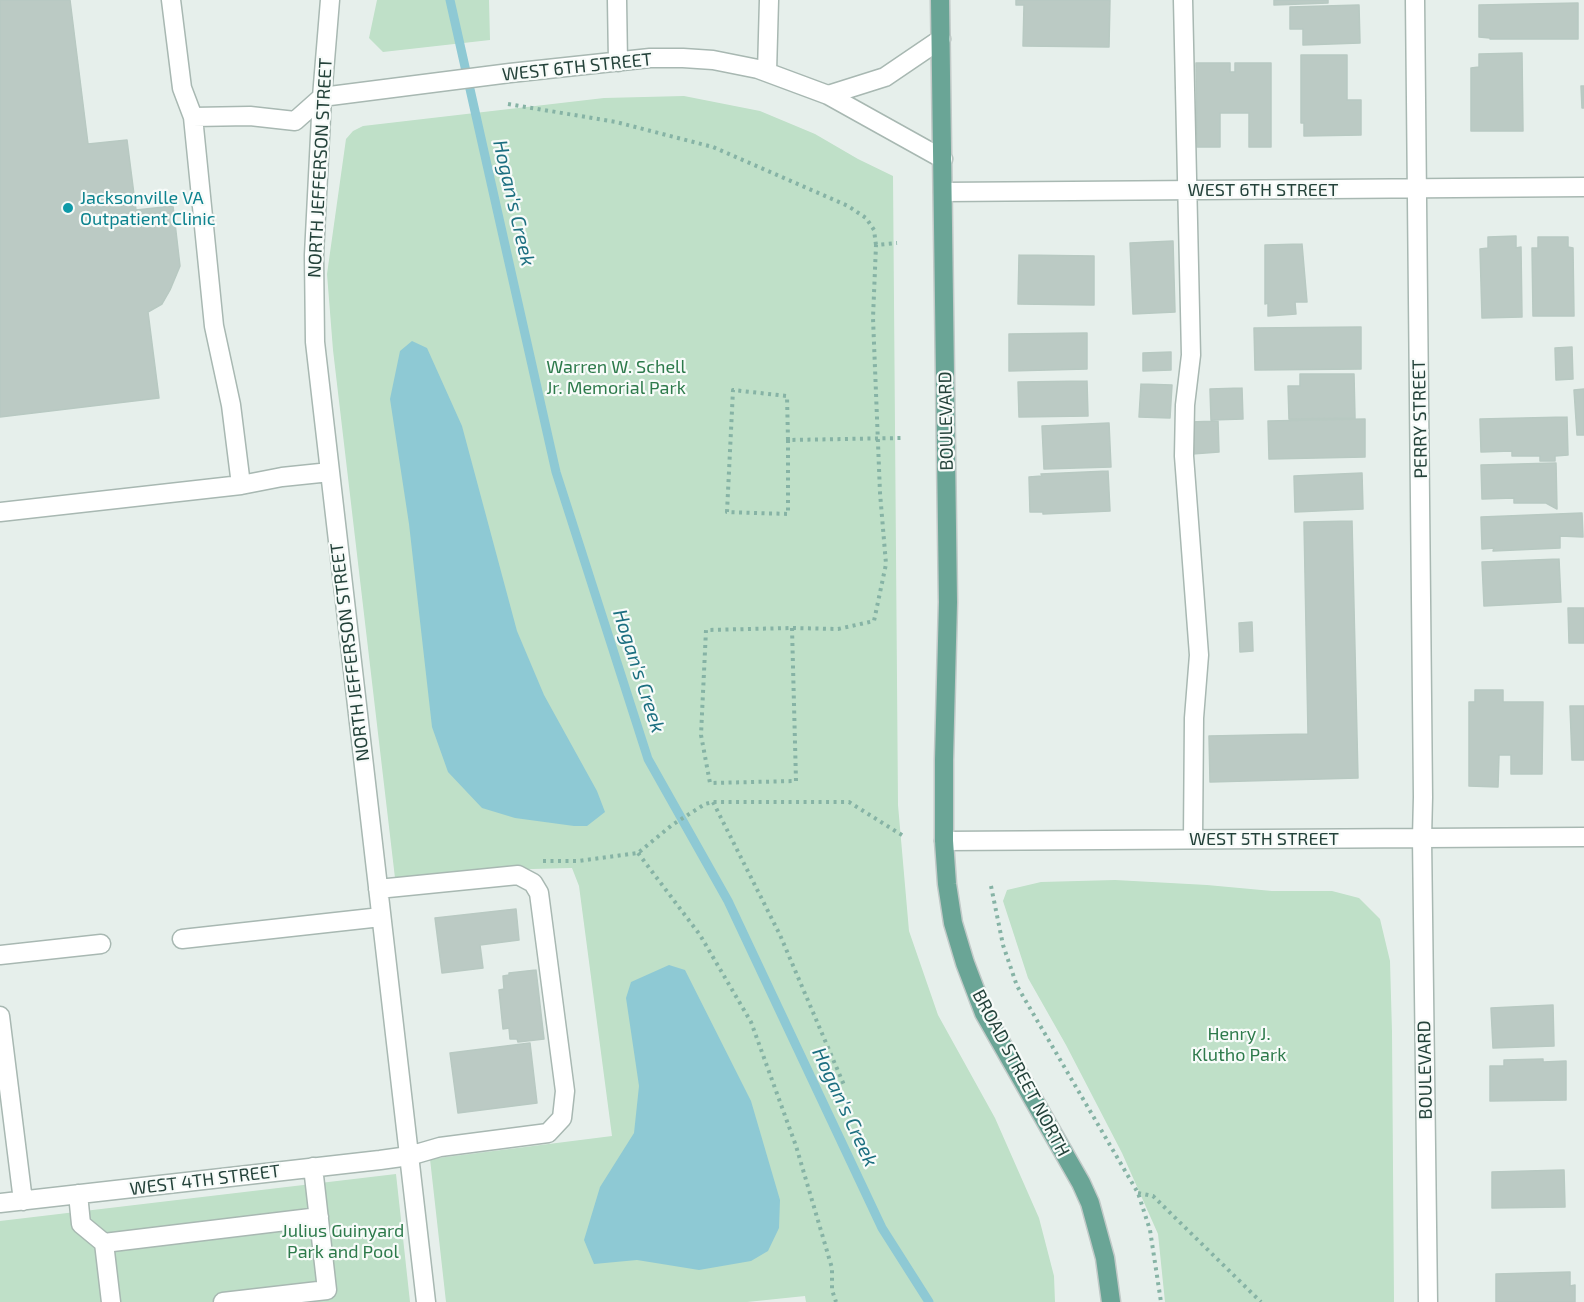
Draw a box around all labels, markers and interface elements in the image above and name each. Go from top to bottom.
street label: WEST 6TH STREET [501,48,653,86]
street label: NORTH JEFFERSON STREET [303,58,337,278]
water label: Hogan's Creek [488,138,540,268]
street label: WEST 6TH STREET [1188,179,1338,201]
place label: Jacksonville VA Outpatient Clinic [80,187,216,230]
marker: Jacksonville VA Outpatient Clinic [61,201,75,215]
park label: Warren W. Schell Jr. Memorial Park [546,356,686,398]
street label: PERRY STREET [1408,359,1432,479]
street label: BOULEVARD [934,371,958,471]
street label: NORTH JEFFERSON STREET [326,541,374,763]
water label: Hogan's Creek [608,606,670,736]
street label: WEST 5TH STREET [1189,828,1339,850]
street label: BROAD STREET NORTH [968,986,1074,1160]
street label: BOULEVARD [1413,1020,1437,1120]
park label: Henry J. Klutho Park [1192,1023,1286,1066]
water label: Hogan's Creek [807,1044,883,1170]
street label: WEST 4TH STREET [129,1160,281,1200]
park label: Julius Guinyard Park and Pool [282,1220,404,1262]

